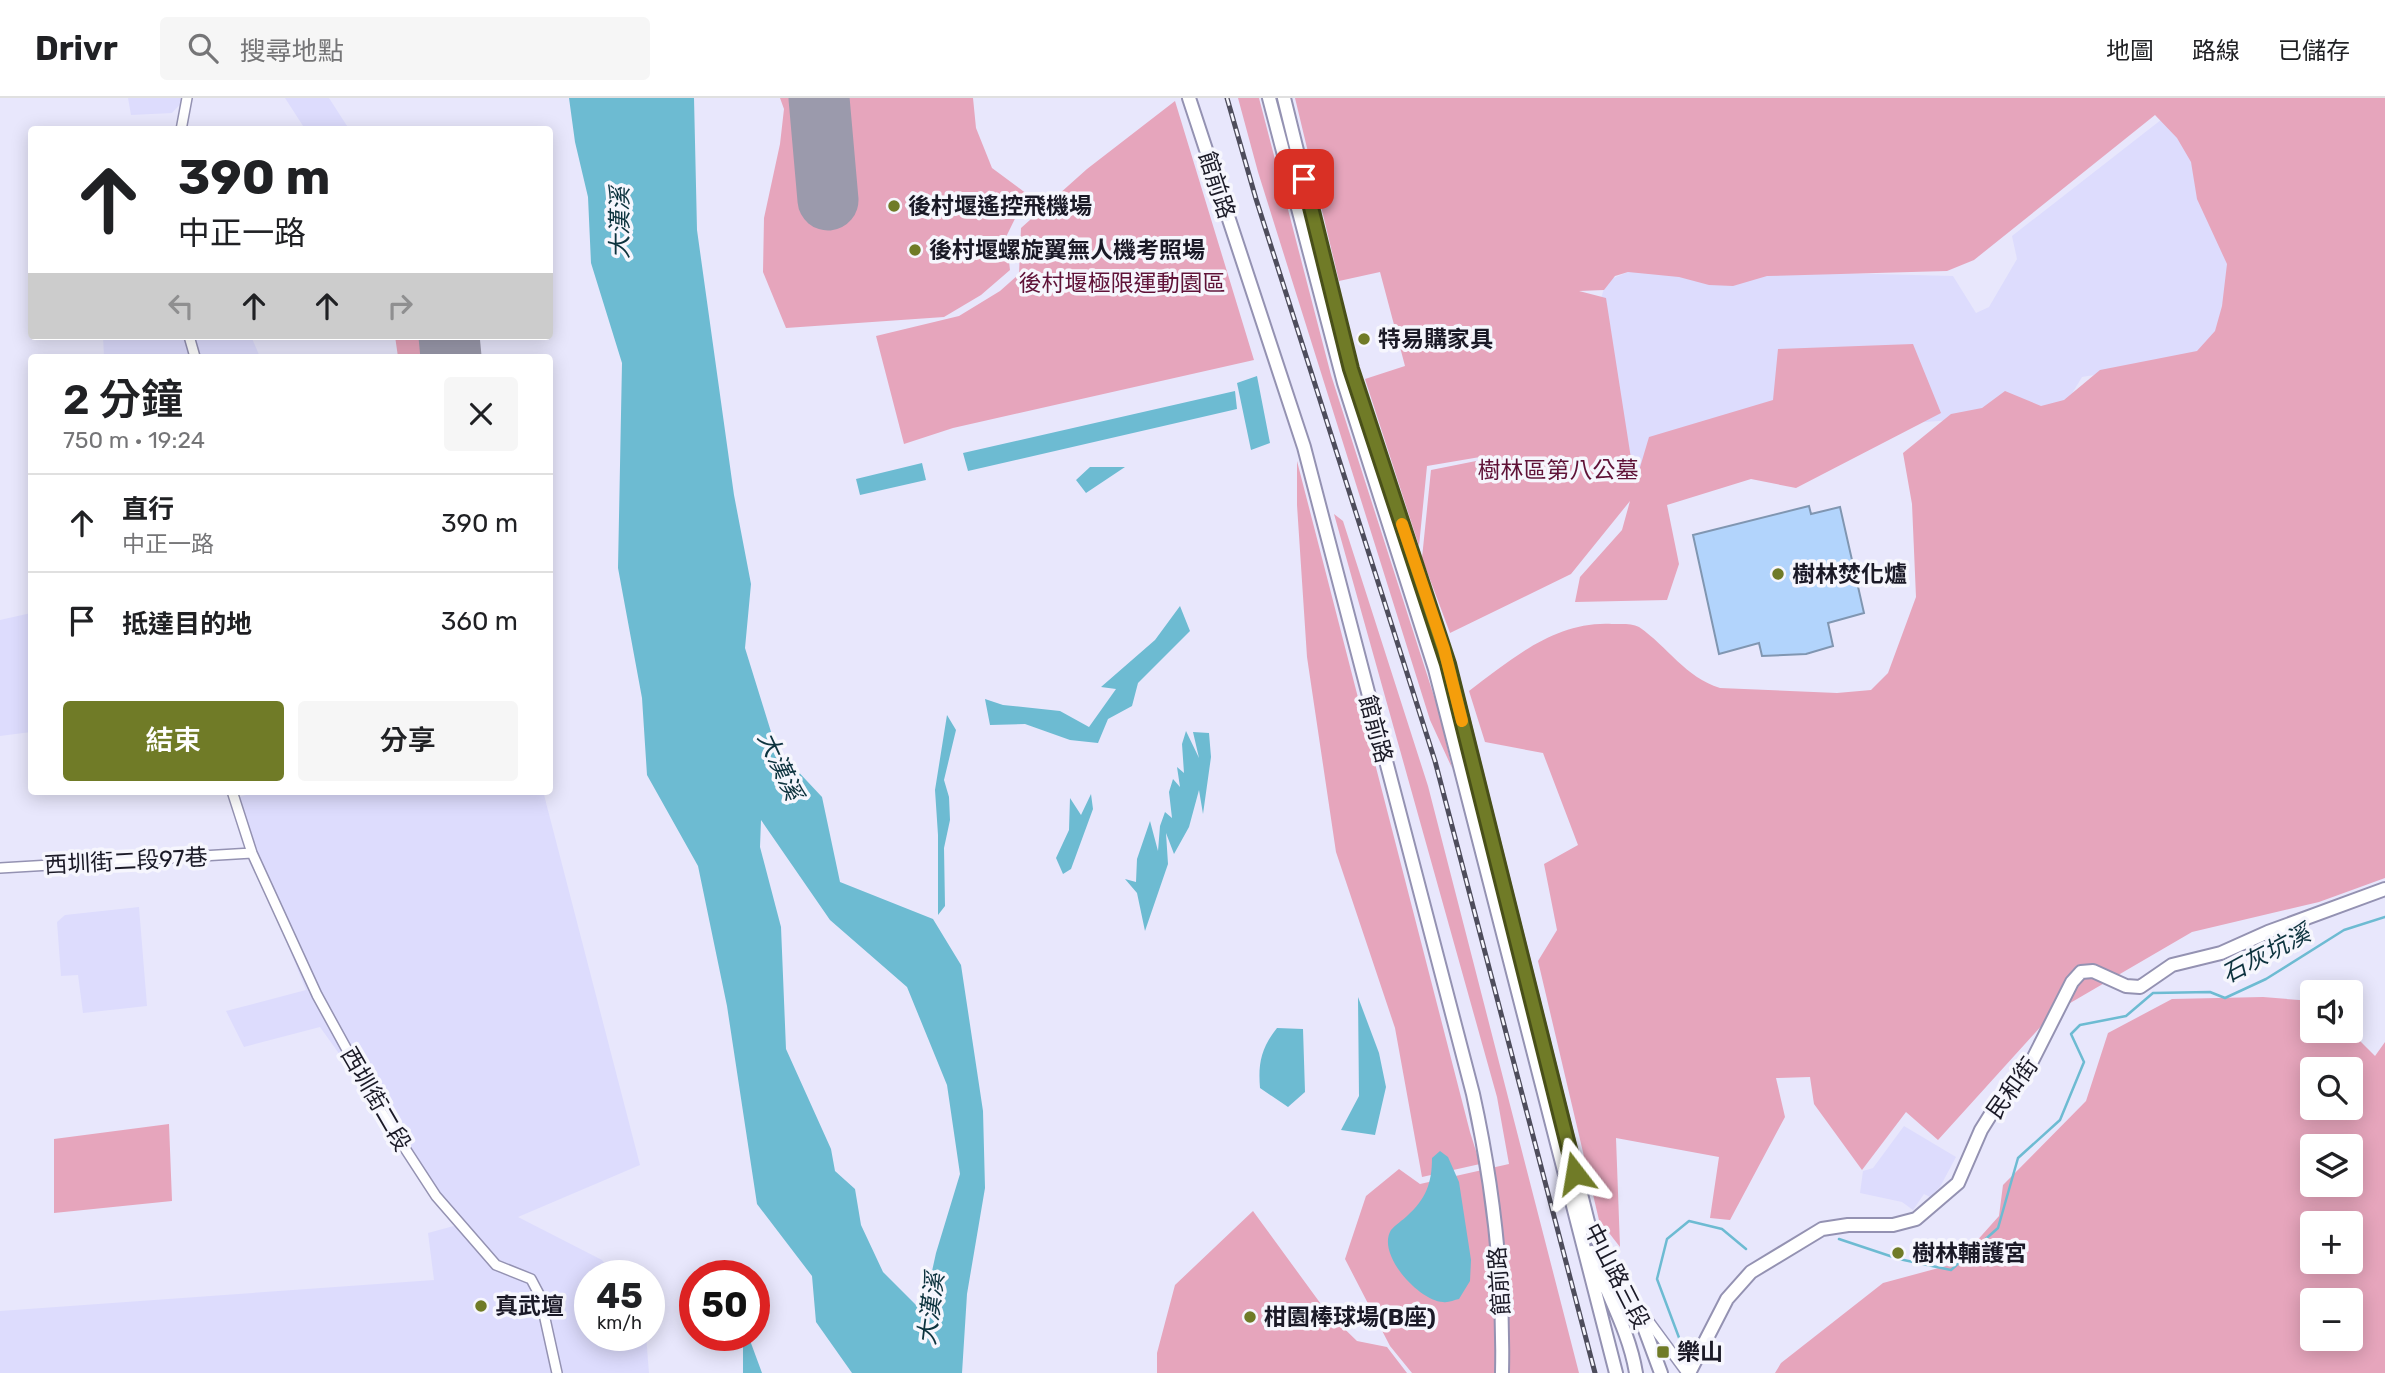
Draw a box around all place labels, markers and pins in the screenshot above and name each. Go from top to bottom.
pin [1274,149,1334,209]
place label: 後村堰遙控飛機場 [908,192,1092,220]
marker: 後村堰遙控飛機場 [886,198,902,214]
place label: 後村堰螺旋翼無人機考照場 [929,236,1205,264]
marker: 後村堰螺旋翼無人機考照場 [907,242,923,258]
place label: 特易購家具 [1378,325,1493,353]
marker: 特易購家具 [1356,331,1372,347]
place label: 樹林焚化爐 [1792,560,1907,588]
marker: 樹林焚化爐 [1770,566,1786,582]
place label: 樹林輔護宮 [1912,1239,2027,1267]
marker: 樹林輔護宮 [1890,1245,1906,1261]
place label: 真武壇 [495,1292,564,1320]
marker: 真武壇 [473,1298,489,1314]
place label: 柑園棒球場(B座) [1264,1303,1436,1331]
marker: 柑園棒球場(B座) [1242,1309,1258,1325]
place label: 樂山 [1677,1338,1723,1366]
marker: 樂山 [1655,1344,1671,1360]

